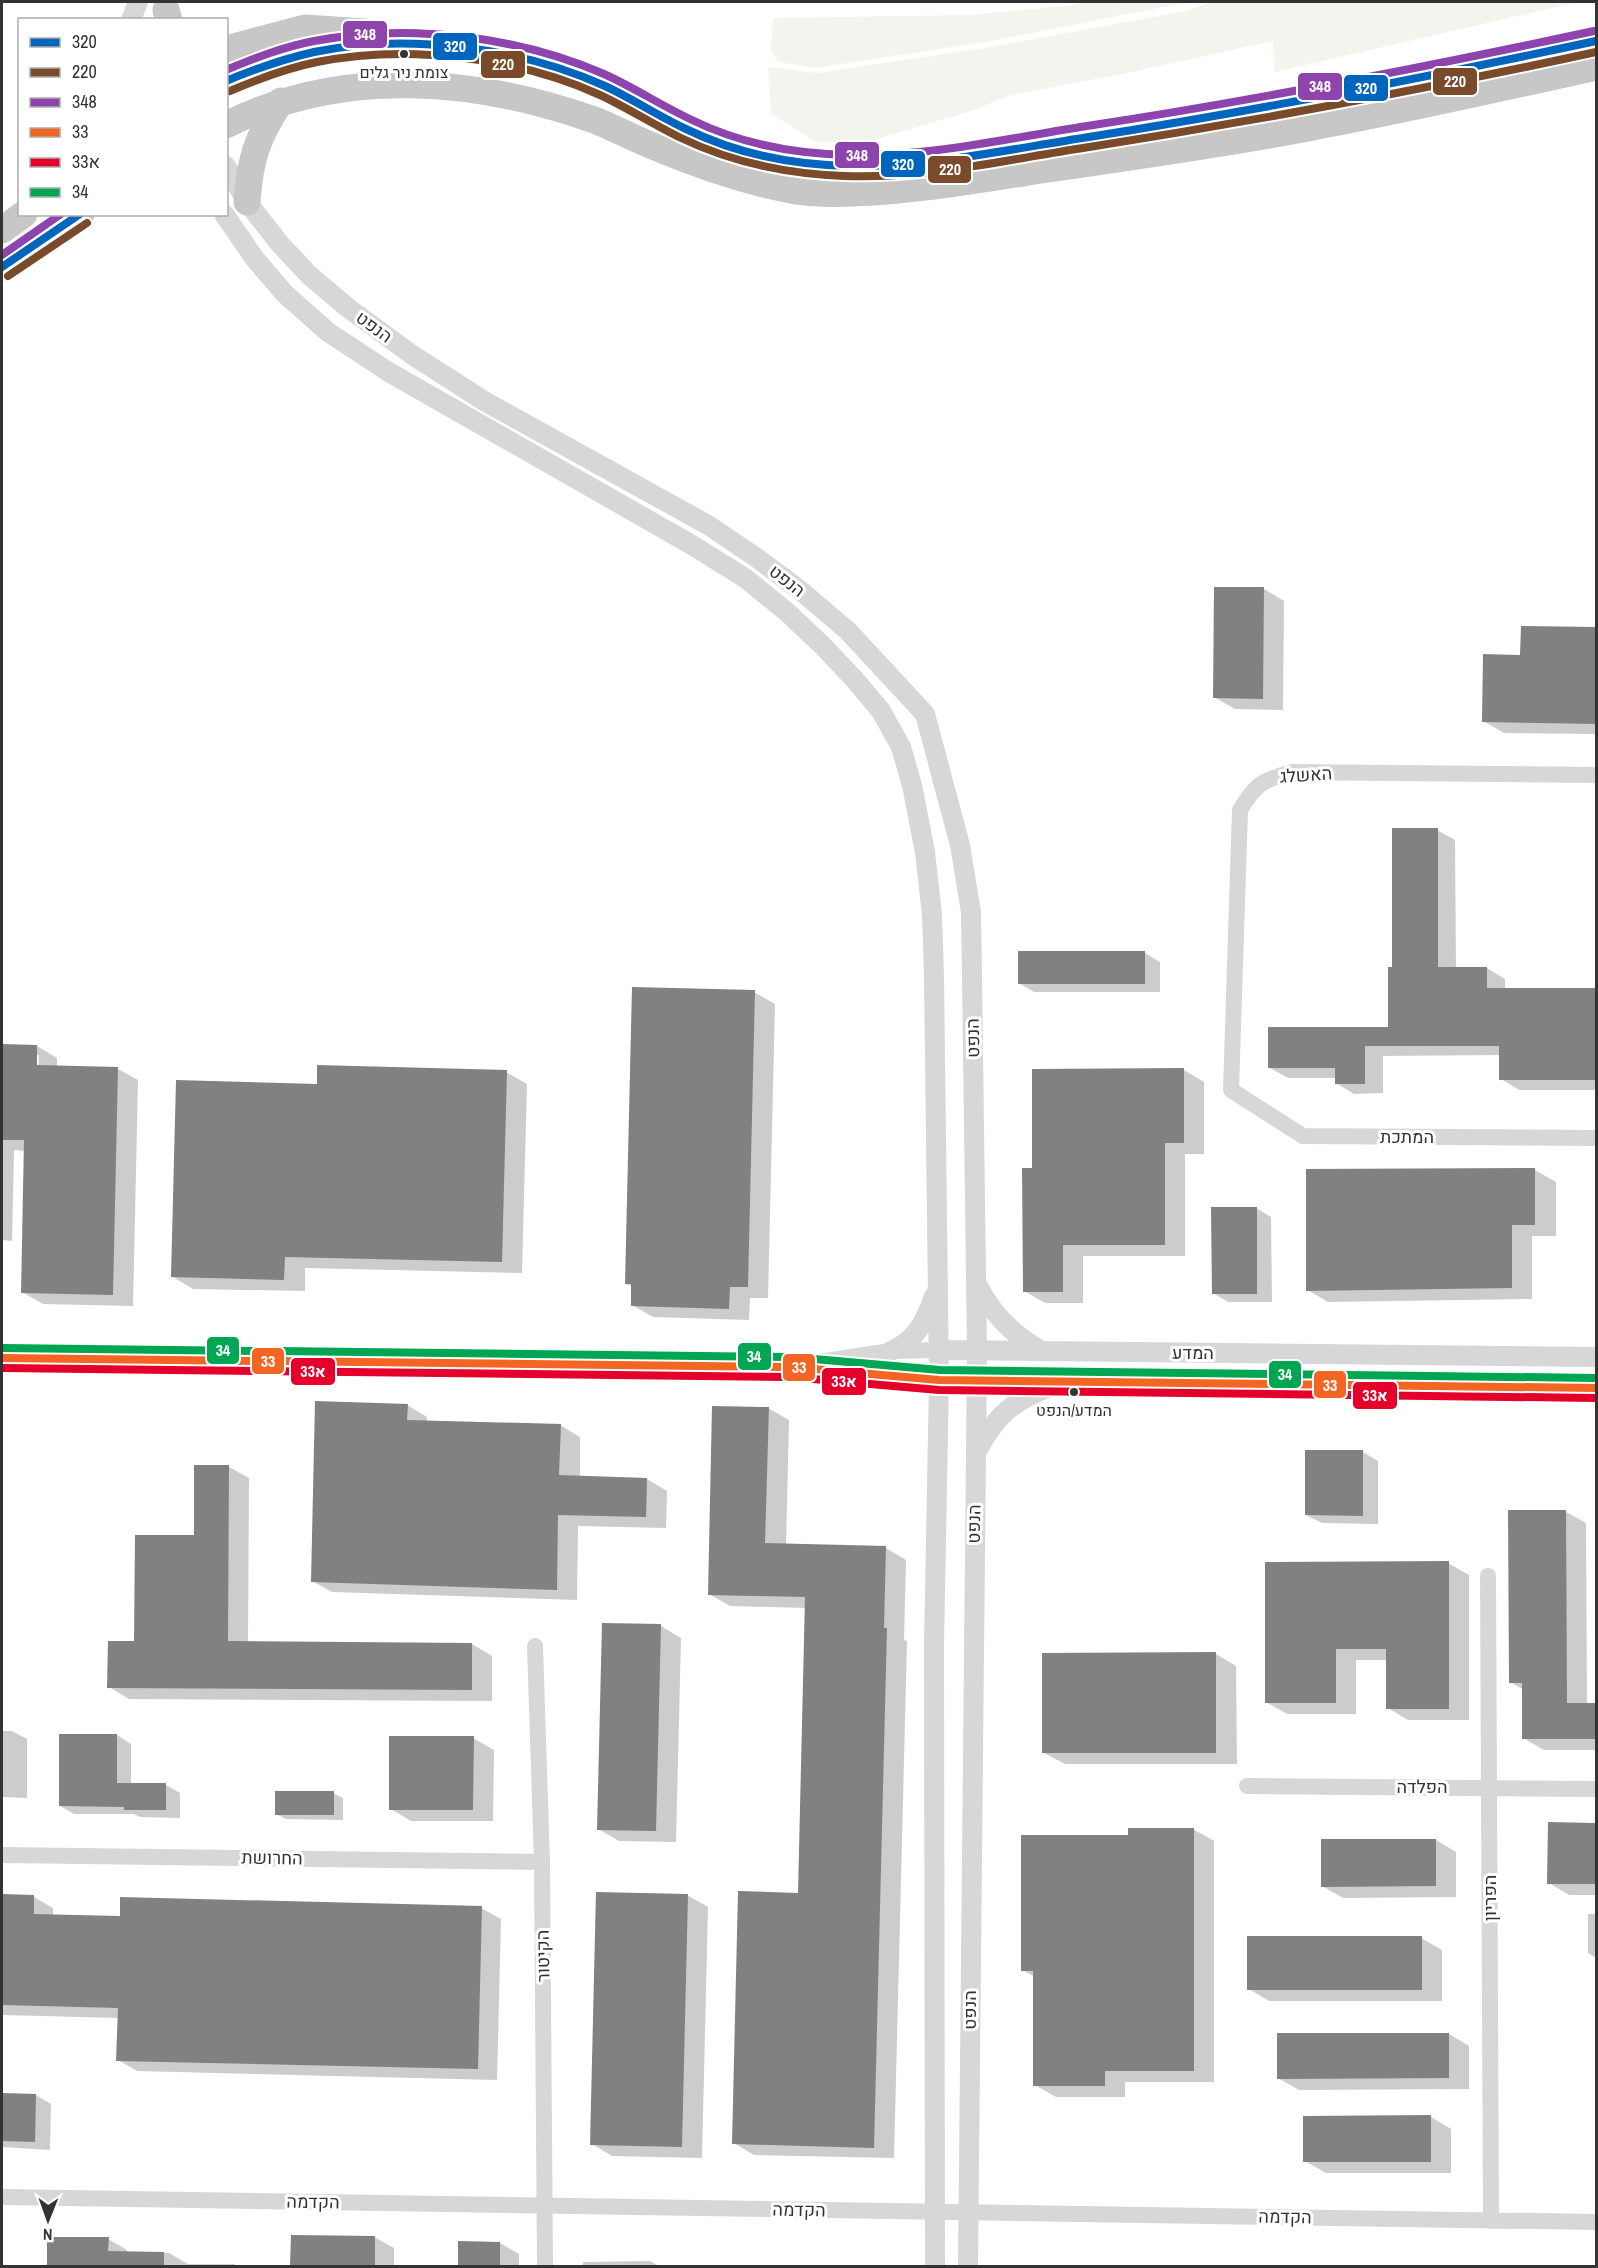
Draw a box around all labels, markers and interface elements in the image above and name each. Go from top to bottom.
legend [18,18,228,216]
line badge: 348 [342,20,388,49]
text: 348 [354,23,376,45]
text: 320 [72,29,97,54]
line badge: 320 [432,32,478,61]
text: 320 [444,35,466,57]
marker: צומת ניר גלים [398,48,410,60]
line badge: 220 [480,50,526,79]
text: 220 [492,53,514,75]
text: 220 [72,59,97,84]
place label: צומת ניר גלים [360,61,449,83]
line badge: 220 [1432,67,1478,96]
text: 220 [1444,70,1466,92]
line badge: 348 [1297,72,1343,101]
line badge: 320 [1343,74,1389,102]
text: 348 [1309,75,1331,97]
text: 320 [1355,77,1377,99]
text: 348 [72,89,97,114]
text: 33 [72,119,88,144]
line badge: 348 [834,141,880,169]
text: 348 [846,144,868,166]
text: 33א [72,149,100,174]
line badge: 320 [880,150,926,178]
text: 320 [892,153,914,175]
line badge: 220 [927,155,972,184]
text: 220 [939,158,961,180]
text: 34 [72,179,88,204]
street label: הנפט [351,305,398,348]
street label: הנפט [764,559,811,603]
street label: האשלג [1279,760,1333,789]
street label: הנפט [960,1018,985,1058]
street label: המתכת [1380,1124,1434,1149]
line badge: 34 [206,1336,240,1365]
text: 34 [216,1339,231,1361]
street label: המדע [1172,1340,1214,1365]
line badge: 34 [737,1342,772,1371]
text: 34 [747,1345,762,1367]
line badge: 33 [251,1347,285,1375]
text: 33 [261,1350,275,1372]
line badge: 33 [782,1353,816,1382]
text: 33 [792,1356,806,1378]
line badge: 33א [290,1357,336,1386]
text: 33א [300,1360,326,1382]
line badge: 34 [1268,1360,1302,1389]
text: 34 [1278,1363,1293,1385]
line badge: 33א [821,1367,867,1396]
text: 33א [831,1370,857,1392]
line badge: 33 [1313,1370,1347,1399]
text: 33 [1323,1374,1337,1396]
line badge: 33א [1352,1381,1398,1410]
text: 33א [1362,1384,1388,1406]
marker: המדע/הנפט [1068,1386,1080,1398]
place label: המדע/הנפט [1036,1399,1112,1421]
street label: הנפט [961,1504,986,1544]
street label: הפלדה [1396,1774,1448,1799]
street label: החרושת [241,1844,303,1871]
street label: הפריון [1477,1875,1502,1921]
street label: הקיטור [530,1930,555,1982]
street label: הנפט [957,1990,982,2030]
street label: הקדמה [286,2189,340,2214]
north arrow [18,2190,78,2250]
street label: הקדמה [772,2197,826,2222]
street label: הקדמה [1258,2204,1312,2229]
text: N [43,2224,53,2246]

